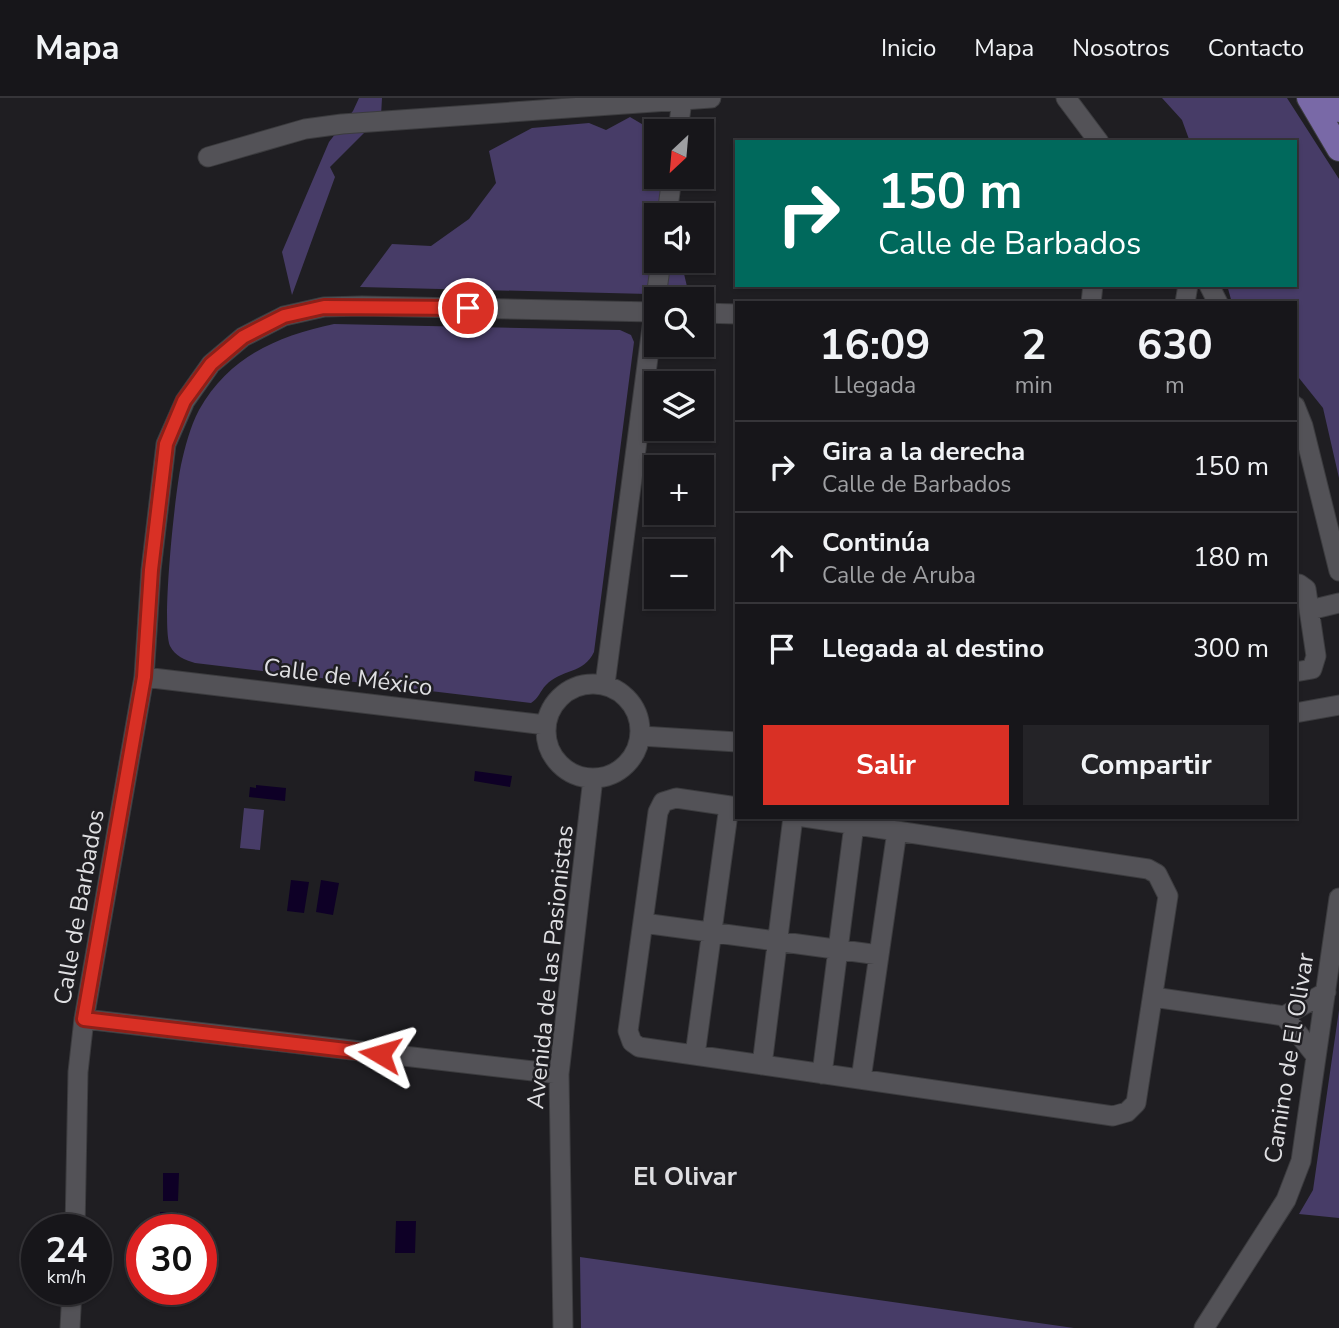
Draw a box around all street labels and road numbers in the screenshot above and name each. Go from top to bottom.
street label: Calle de México [262,651,434,703]
street label: Calle de Barbados [46,807,112,1007]
street label: Avenida de las Pasionistas [519,823,581,1111]
street label: Camino de El Olivar [1257,950,1321,1165]

